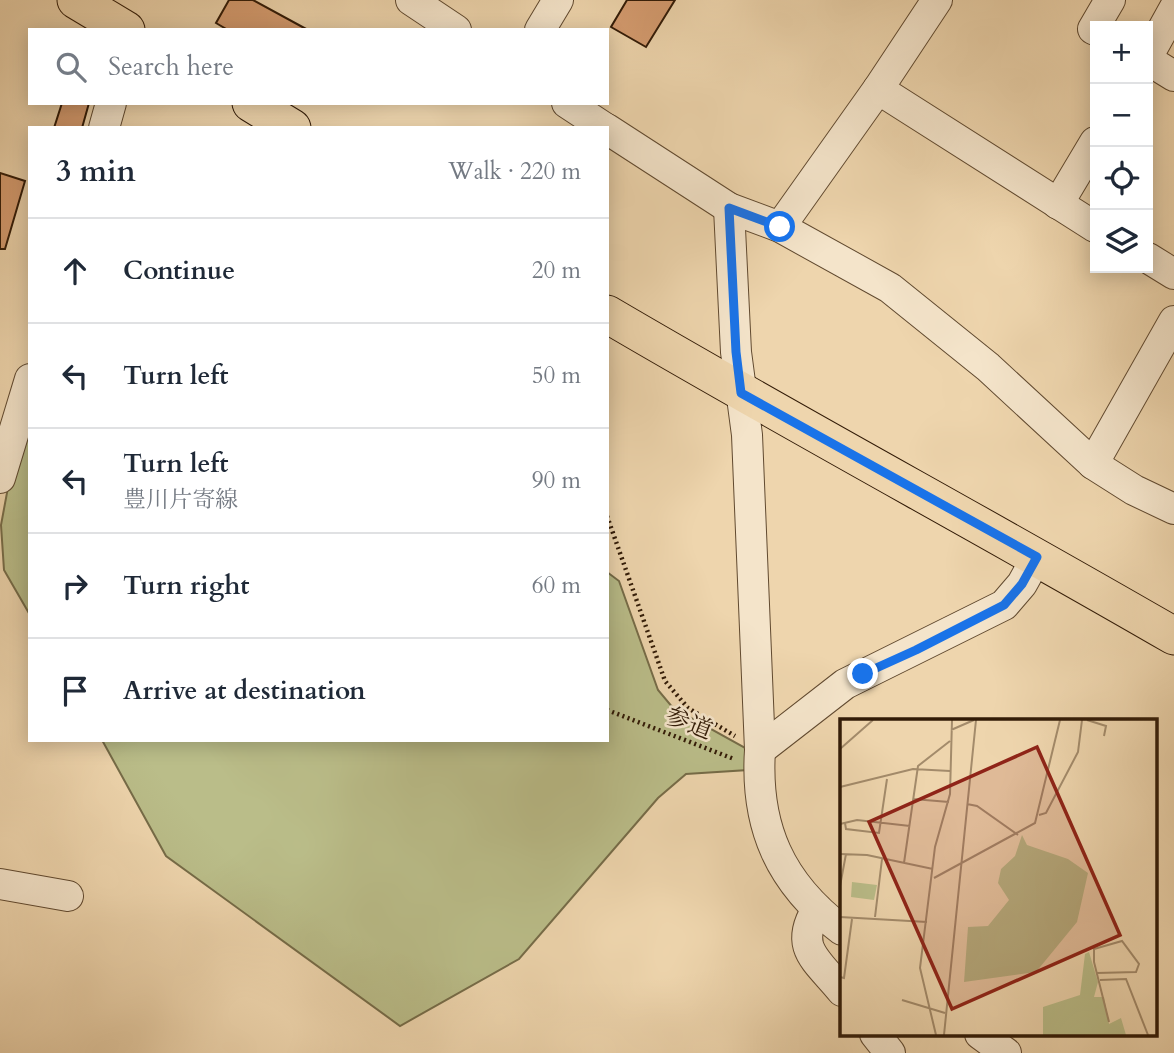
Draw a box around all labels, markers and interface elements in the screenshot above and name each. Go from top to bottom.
map controls [1090,21,1153,273]
button: + [1090,21,1153,84]
search box [28,28,609,105]
icon: search [52,48,90,86]
text: Search here [108,49,234,84]
button: − [1090,84,1153,147]
button: locate [1090,147,1153,210]
text: 3 min [56,151,136,192]
text: Walk · 220 m [448,156,581,187]
button: layers [1090,210,1153,273]
route start [764,211,795,242]
icon: ahead [56,252,94,290]
text: Continue [123,253,235,288]
text: 20 m [532,255,581,286]
icon: left [56,357,94,395]
text: Turn left [123,358,228,393]
text: 50 m [532,360,581,391]
text: Turn left [123,446,228,481]
icon: left [56,462,94,500]
text: 90 m [532,465,581,496]
text: 豊川片寄線 [123,484,238,515]
icon: right [56,567,94,605]
text: Turn right [123,568,250,603]
text: 60 m [532,570,581,601]
route end [847,658,878,689]
icon: arrive [56,672,94,710]
text: Arrive at destination [123,673,366,708]
street label: 参道 [661,699,717,747]
inset map [840,719,1156,1036]

